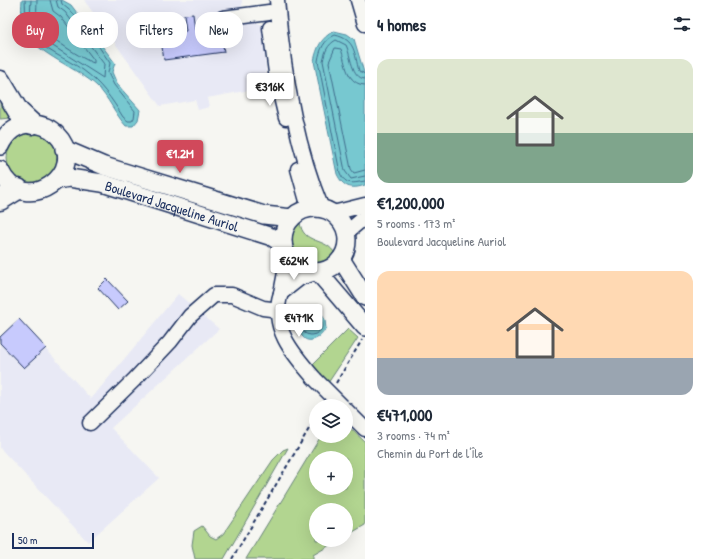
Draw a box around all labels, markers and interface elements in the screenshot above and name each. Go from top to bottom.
chip: Buy [12,12,59,48]
chip: Rent [67,12,118,48]
chip: Filters [126,12,187,48]
chip: New [195,12,243,48]
text: 4 homes [377,13,426,36]
icon: filters [671,13,693,35]
pin: €316K [242,73,298,107]
text: €316K [256,77,284,95]
icon: home [499,85,571,157]
pin: €1.2M [152,140,208,174]
text: €1.2M [166,144,194,162]
street label: Boulevard Jacqueline Auriol [103,175,241,235]
text: €1,200,000 [377,191,444,214]
text: 5 rooms · 173 m² [377,214,455,232]
text: Boulevard Jacqueline Auriol [377,232,506,250]
pin: €624K [266,247,322,281]
text: €624K [279,251,309,269]
icon: home [499,297,571,369]
pin: €471K [271,304,327,338]
text: €471K [284,308,314,326]
map controls [309,399,353,547]
button: layers [309,399,353,443]
text: €471,000 [377,403,432,426]
text: 3 rooms · 74 m² [377,426,450,444]
text: Chemin du Port de l'Île [377,444,483,462]
button: + [309,451,353,495]
button: − [309,503,353,547]
scale bar [12,531,94,550]
text: 50 m [18,533,38,547]

